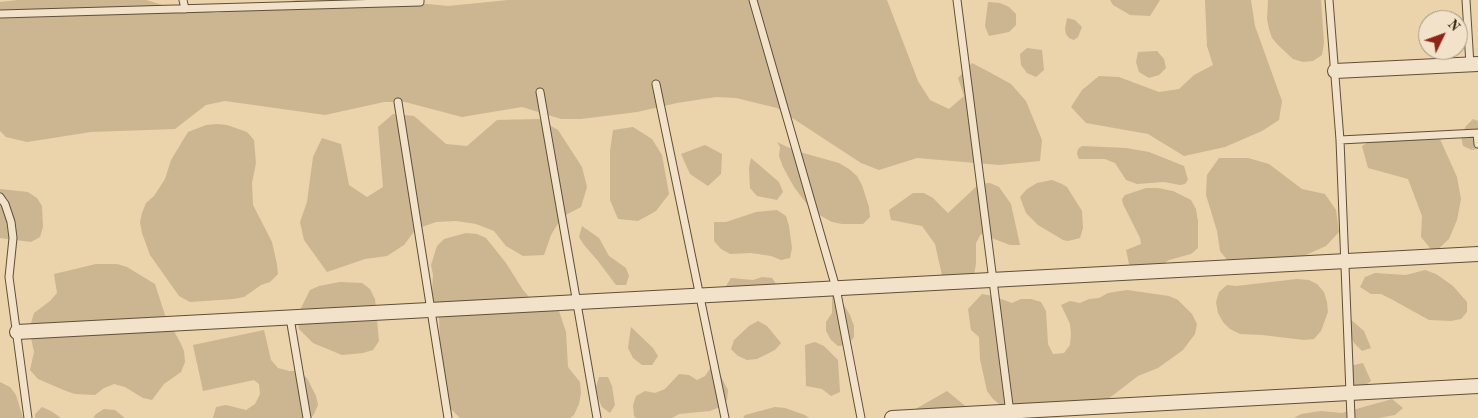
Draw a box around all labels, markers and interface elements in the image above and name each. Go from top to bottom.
north arrow [1418,10,1468,60]
text: N [1445,17,1462,34]

